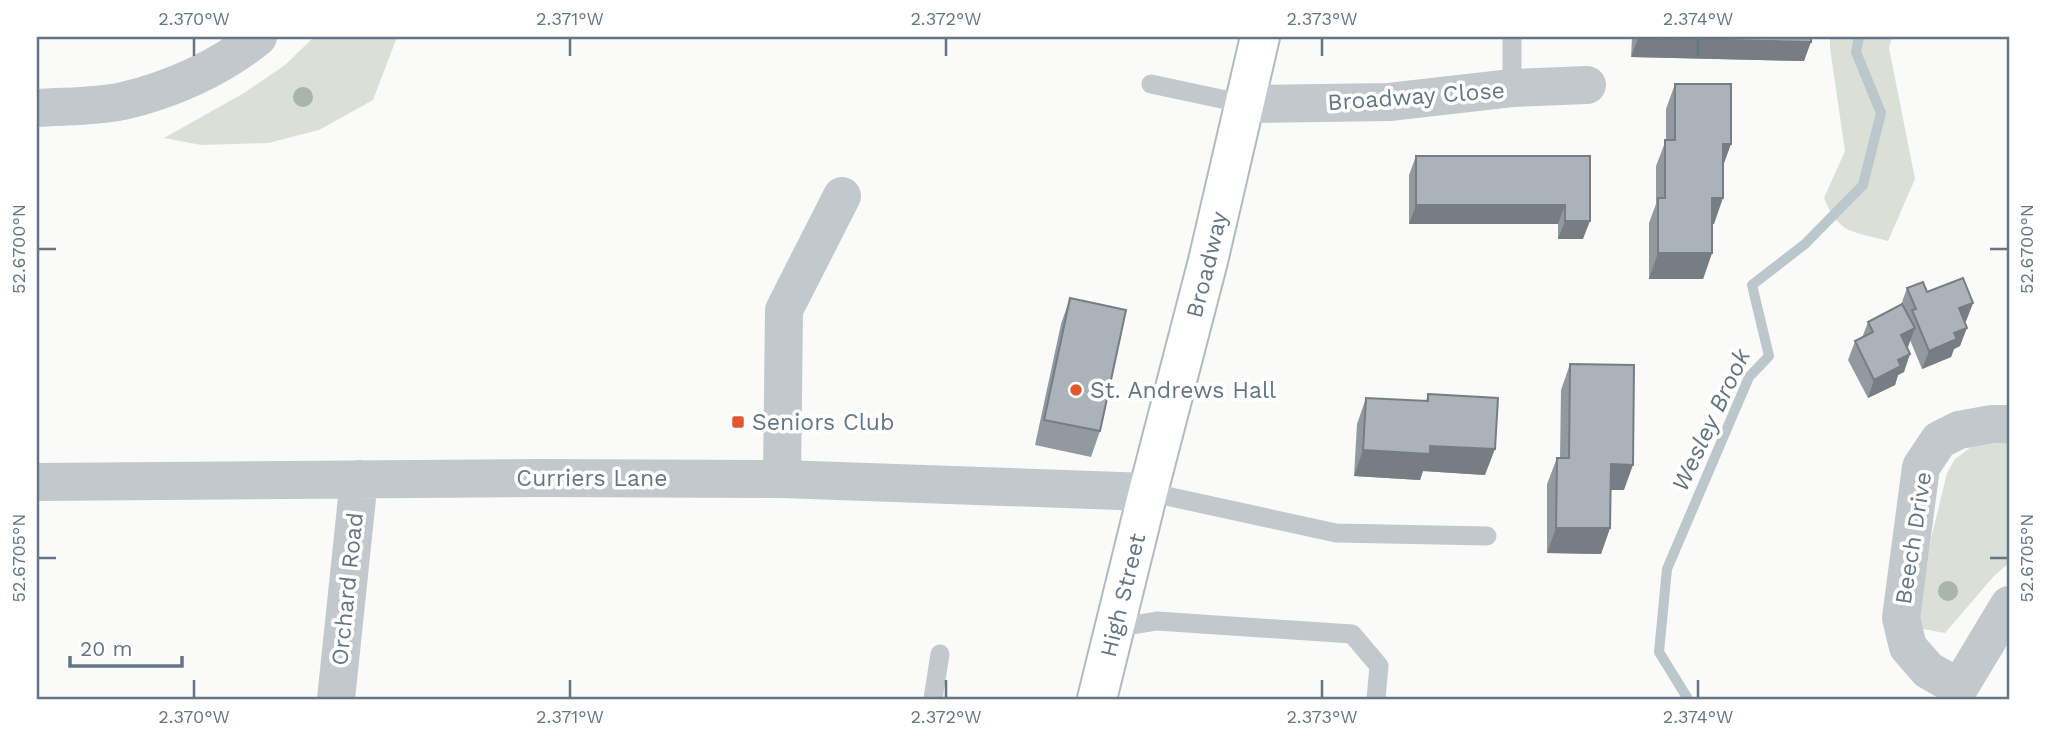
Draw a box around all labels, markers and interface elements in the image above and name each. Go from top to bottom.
text: 2.370°W [158,8,230,29]
text: 2.371°W [536,8,604,29]
text: 2.372°W [910,8,982,29]
text: 2.373°W [1286,8,1358,29]
text: 2.374°W [1663,8,1733,29]
street label: Broadway Close [1326,77,1506,116]
text: 52.6700°N [8,204,29,294]
text: 52.6700°N [2016,204,2037,294]
street label: Broadway [1181,209,1233,321]
water label: Wesley Brook [1666,344,1757,496]
place label: St. Andrews Hall [1090,377,1276,404]
marker: St. Andrews Hall [1068,382,1084,398]
place label: Seniors Club [752,409,894,436]
marker: Seniors Club [730,414,746,430]
street label: Curriers Lane [516,465,668,492]
street label: Beech Drive [1890,470,1937,606]
street label: Orchard Road [326,511,369,667]
text: 52.6705°N [8,513,29,603]
text: 52.6705°N [2016,513,2037,603]
street label: High Street [1095,530,1151,660]
scale bar [70,624,182,668]
text: 20 m [80,636,132,661]
text: 2.370°W [158,706,230,727]
text: 2.371°W [536,706,604,727]
text: 2.372°W [910,706,982,727]
text: 2.373°W [1286,706,1358,727]
text: 2.374°W [1663,706,1733,727]

